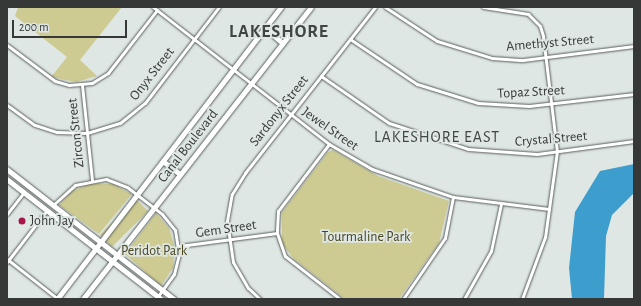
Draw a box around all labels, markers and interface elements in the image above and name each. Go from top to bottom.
scale bar [14,12,129,38]
text: 200 m [19,21,49,33]
district label: LAKESHORE [229,21,329,43]
street label: Amethyst Street [505,31,595,55]
street label: Onyx Street [126,44,178,104]
street label: Sardonyx Street [246,72,312,150]
street label: Topaz Street [497,82,565,102]
street label: Zircon Street [64,97,88,169]
street label: Jewel Street [299,103,361,155]
street label: Canal Boulevard [154,106,222,186]
district label: LAKESHORE EAST [374,127,500,147]
street label: Crystal Street [514,127,588,151]
place label: John Jay [30,213,74,229]
marker: John Jay [17,216,27,226]
street label: Gem Street [195,216,257,242]
park label: Tourmaline Park [322,229,410,245]
park label: Peridot Park [121,243,187,259]

